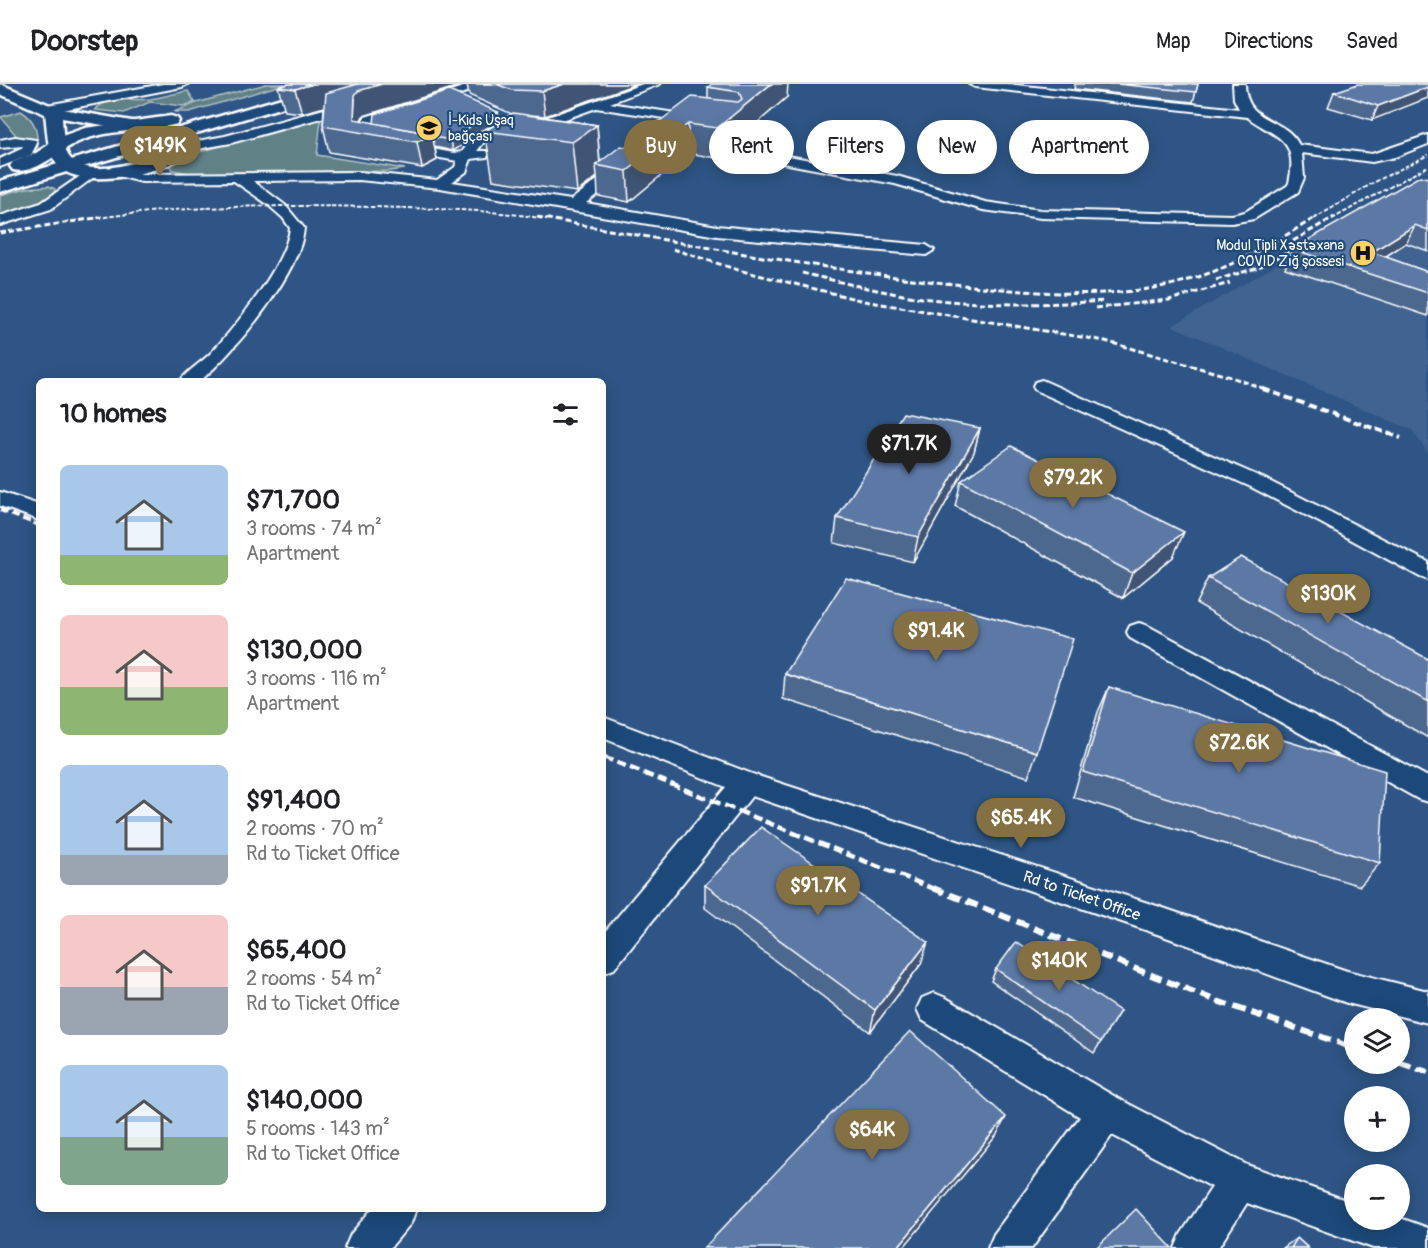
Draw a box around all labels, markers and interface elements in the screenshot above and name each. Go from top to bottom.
text: Doorstep [30,24,138,59]
text: Map [1156,28,1191,55]
text: Directions [1224,28,1313,55]
text: Saved [1346,28,1398,55]
place label: İ-Kids Uşaq bağçası [448,112,514,145]
school or university icon: İ-Kids Uşaq bağçası [414,113,444,143]
chip: Buy [624,120,697,174]
chip: Rent [709,120,794,174]
chip: Filters [806,120,905,174]
chip: New [917,120,997,174]
chip: Apartment [1009,120,1149,174]
pin: $149K [118,126,202,177]
text: $149K [134,133,186,158]
place label: Modul Tipli Xəstəxana COVID Zığ şossesi [1216,237,1345,270]
hospital icon: Modul Tipli Xəstəxana COVID Zığ şossesi [1348,238,1378,268]
text: 10 homes [60,398,166,430]
icon: filters [549,398,582,431]
pin: $71.7K [860,424,958,475]
text: $71.7K [881,431,937,456]
pin: $79.2K [1024,458,1122,509]
text: $79.2K [1043,465,1103,490]
text: $71,700 [246,484,340,516]
icon: home [108,489,180,561]
text: 3 rooms · 74 m² [246,516,382,541]
text: Apartment [246,541,339,566]
pin: $130K [1286,574,1370,625]
text: $130K [1300,581,1356,606]
pin: $91.4K [887,611,985,662]
text: $91.4K [908,618,965,643]
text: $130,000 [246,634,362,666]
icon: home [108,639,180,711]
text: 3 rooms · 116 m² [246,666,387,691]
text: Apartment [246,691,339,716]
pin: $72.6K [1190,723,1288,774]
text: $72.6K [1209,730,1269,755]
text: $91,400 [246,784,341,816]
icon: home [108,789,180,861]
pin: $65.4K [972,798,1070,849]
text: $65.4K [990,805,1052,830]
text: 2 rooms · 70 m² [246,816,384,841]
text: Rd to Ticket Office [246,841,400,866]
pin: $91.7K [769,866,867,917]
street label: Rd to Ticket Office [1020,866,1143,925]
text: $91.7K [790,873,846,898]
text: $65,400 [246,934,347,966]
icon: home [108,939,180,1011]
pin: $140K [1017,941,1101,992]
text: $140K [1031,948,1087,973]
text: 2 rooms · 54 m² [246,966,382,991]
text: Rd to Ticket Office [246,991,400,1016]
map controls [1344,1008,1410,1230]
button: layers [1344,1008,1410,1074]
text: $140,000 [246,1084,363,1116]
button: + [1344,1086,1410,1152]
icon: home [108,1089,180,1161]
pin: $64K [836,1110,908,1161]
text: 5 rooms · 143 m² [246,1116,390,1141]
text: $64K [849,1117,895,1142]
text: Rd to Ticket Office [246,1141,400,1166]
button: − [1344,1164,1410,1230]

